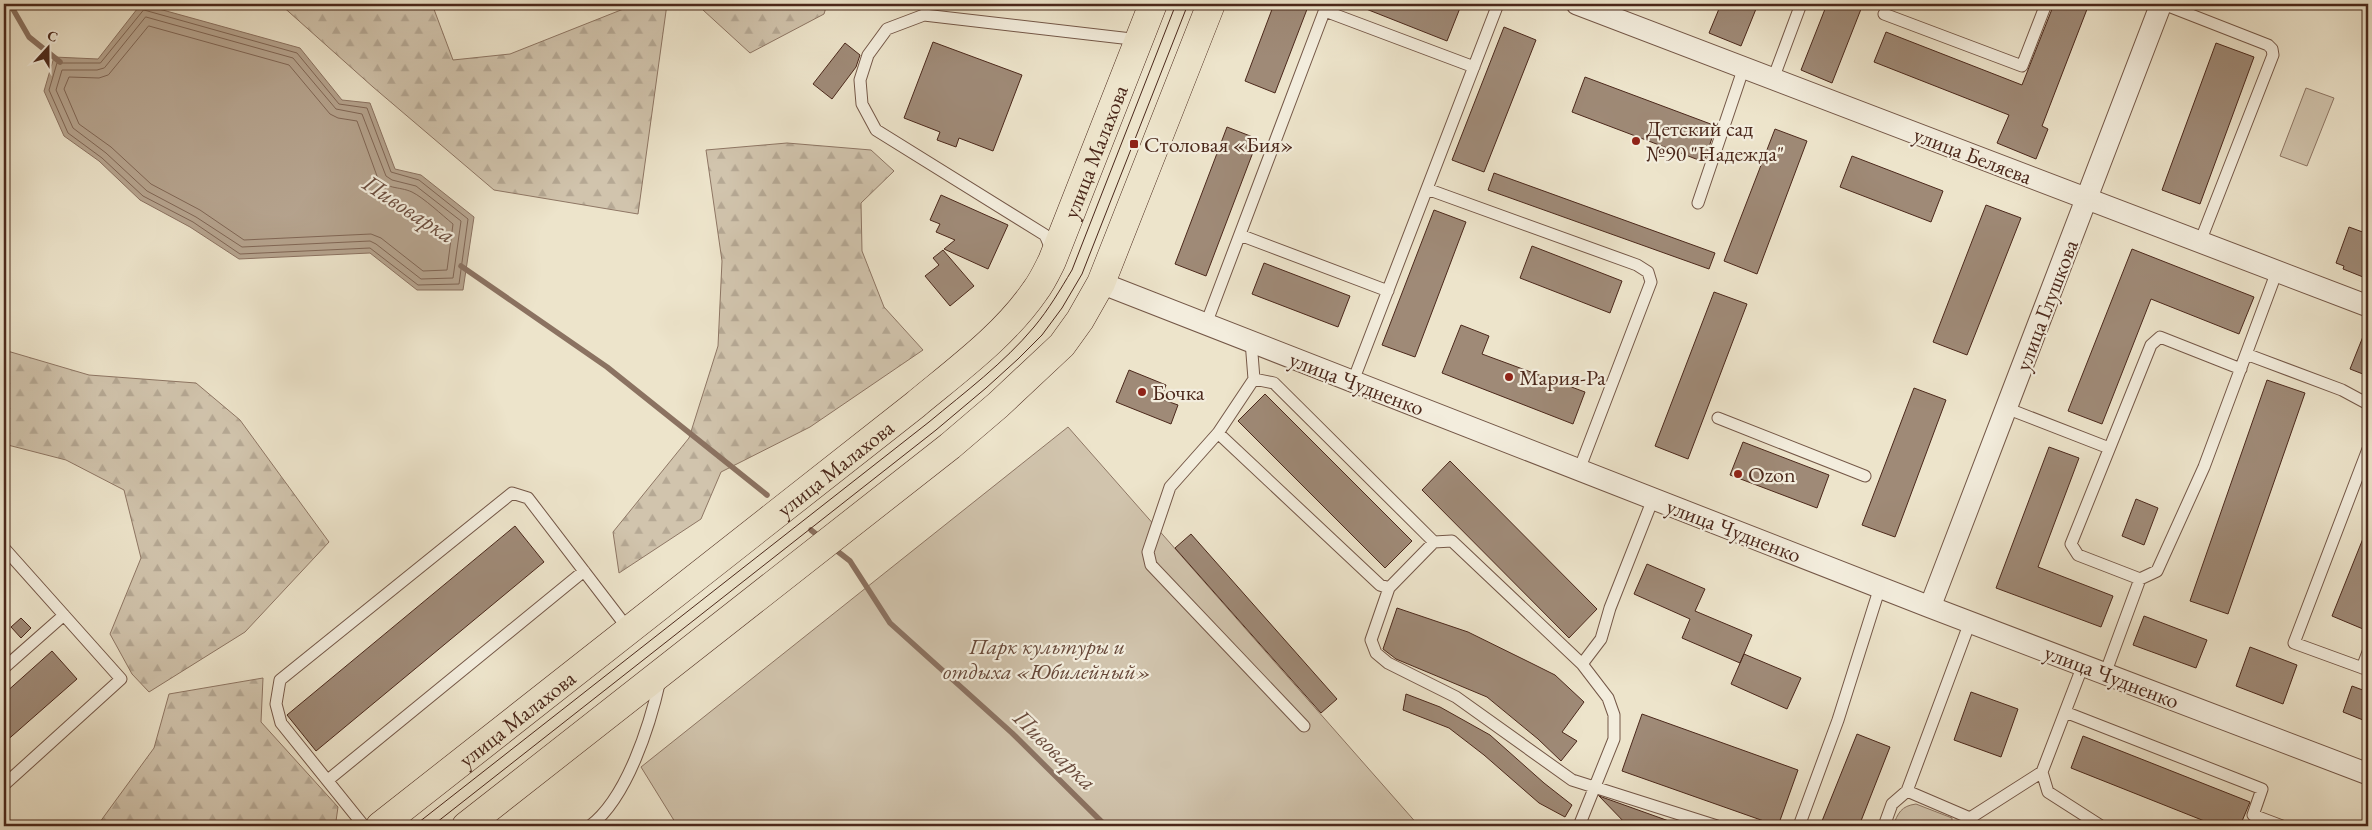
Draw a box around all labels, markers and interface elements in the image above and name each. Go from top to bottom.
north arrow [22,22,72,72]
text: С [45,26,61,46]
street label: улица Малахова [1056,80,1135,223]
place label: Детский сад №90 "Надежда" [1646,114,1784,168]
street label: улица Беляева [1910,120,2036,191]
place label: Столовая «Бия» [1144,130,1293,159]
marker: Детский сад №90 "Надежда" [1630,135,1642,147]
marker: Столовая «Бия» [1128,138,1140,150]
water label: Пивоварка [356,167,461,250]
street label: улица Глушкова [2008,235,2085,375]
street label: улица Чудненко [1285,344,1429,423]
place label: Мария-Ра [1519,363,1606,392]
marker: Мария-Ра [1503,371,1515,383]
place label: Бочка [1152,378,1205,407]
marker: Бочка [1136,386,1148,398]
street label: улица Малахова [771,413,900,523]
place label: Ozon [1748,460,1796,489]
marker: Ozon [1732,468,1744,480]
street label: улица Чудненко [1662,491,1806,570]
park label: Парк культуры и отдыха «Юбилейный» [943,632,1151,686]
street label: улица Чудненко [2040,637,2184,716]
street label: улица Малахова [453,664,582,774]
water label: Пивоварка [1006,702,1104,797]

